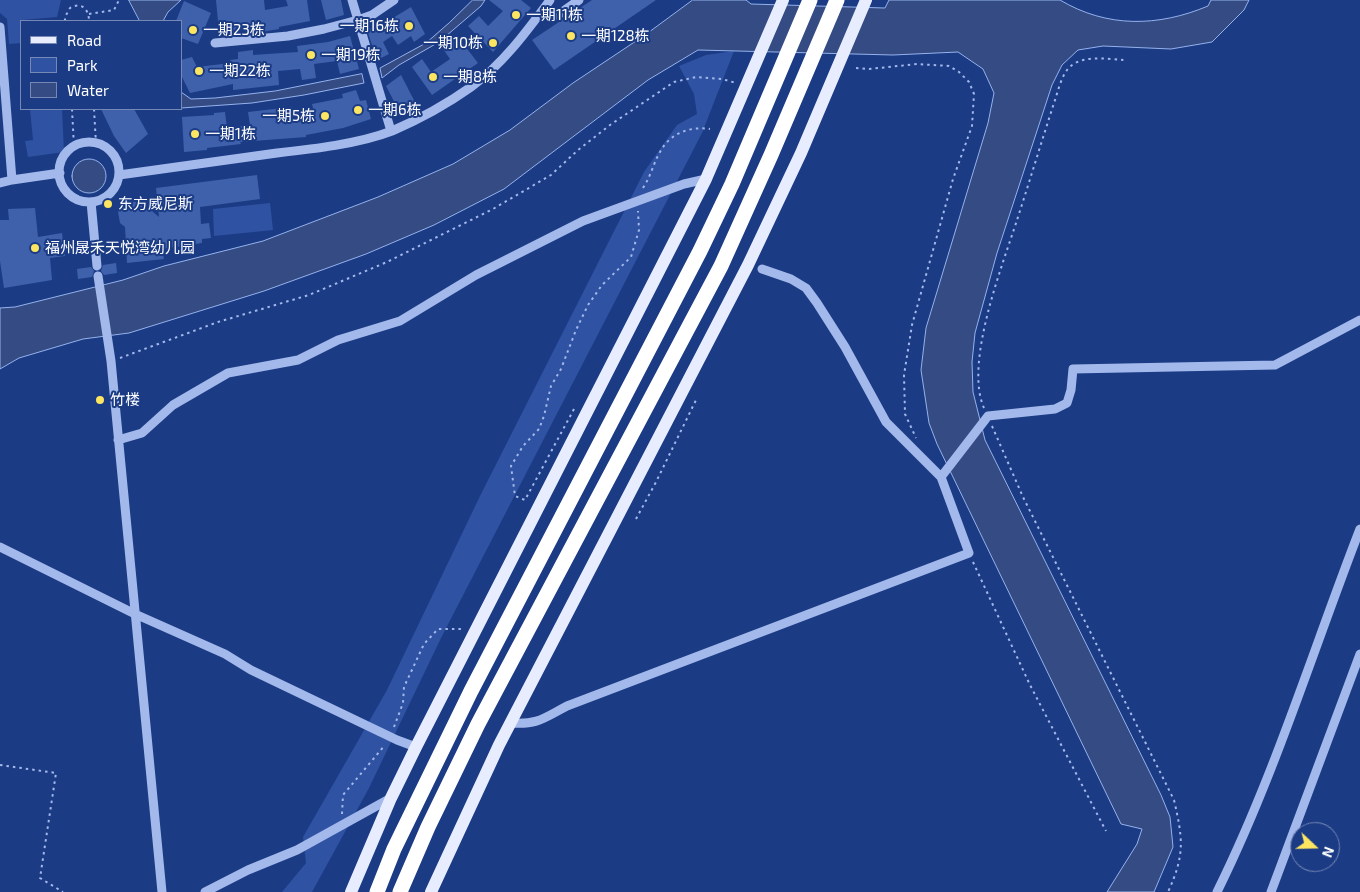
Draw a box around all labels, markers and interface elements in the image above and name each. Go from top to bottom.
place label: 一期11栋 [526,6,583,24]
marker: 一期11栋 [510,9,522,21]
place label: 一期16栋 [339,17,399,35]
legend [20,20,182,110]
marker: 一期16栋 [403,20,415,32]
place label: 一期23栋 [203,21,265,39]
marker: 一期23栋 [187,24,199,36]
place label: 一期128栋 [581,27,650,45]
marker: 一期128栋 [565,30,577,42]
text: Road [67,31,102,49]
place label: 一期10栋 [423,34,483,52]
marker: 一期10栋 [487,37,499,49]
place label: 一期19栋 [321,46,381,64]
marker: 一期19栋 [305,49,317,61]
text: Park [67,56,98,74]
place label: 一期22栋 [209,62,271,80]
marker: 一期22栋 [193,65,205,77]
place label: 一期8栋 [443,68,497,86]
marker: 一期8栋 [427,71,439,83]
text: Water [67,81,109,99]
place label: 一期6栋 [368,101,422,119]
marker: 一期6栋 [352,104,364,116]
place label: 一期5栋 [262,107,315,125]
marker: 一期5栋 [319,110,331,122]
place label: 一期1栋 [205,125,256,143]
marker: 一期1栋 [189,128,201,140]
place label: 东方威尼斯 [118,195,193,213]
marker: 东方威尼斯 [102,198,114,210]
place label: 福州晟禾天悦湾幼儿园 [45,239,195,257]
marker: 福州晟禾天悦湾幼儿园 [29,242,41,254]
place label: 竹楼 [110,391,140,409]
marker: 竹楼 [94,394,106,406]
north arrow [1290,822,1340,872]
text: N [1319,844,1338,860]

